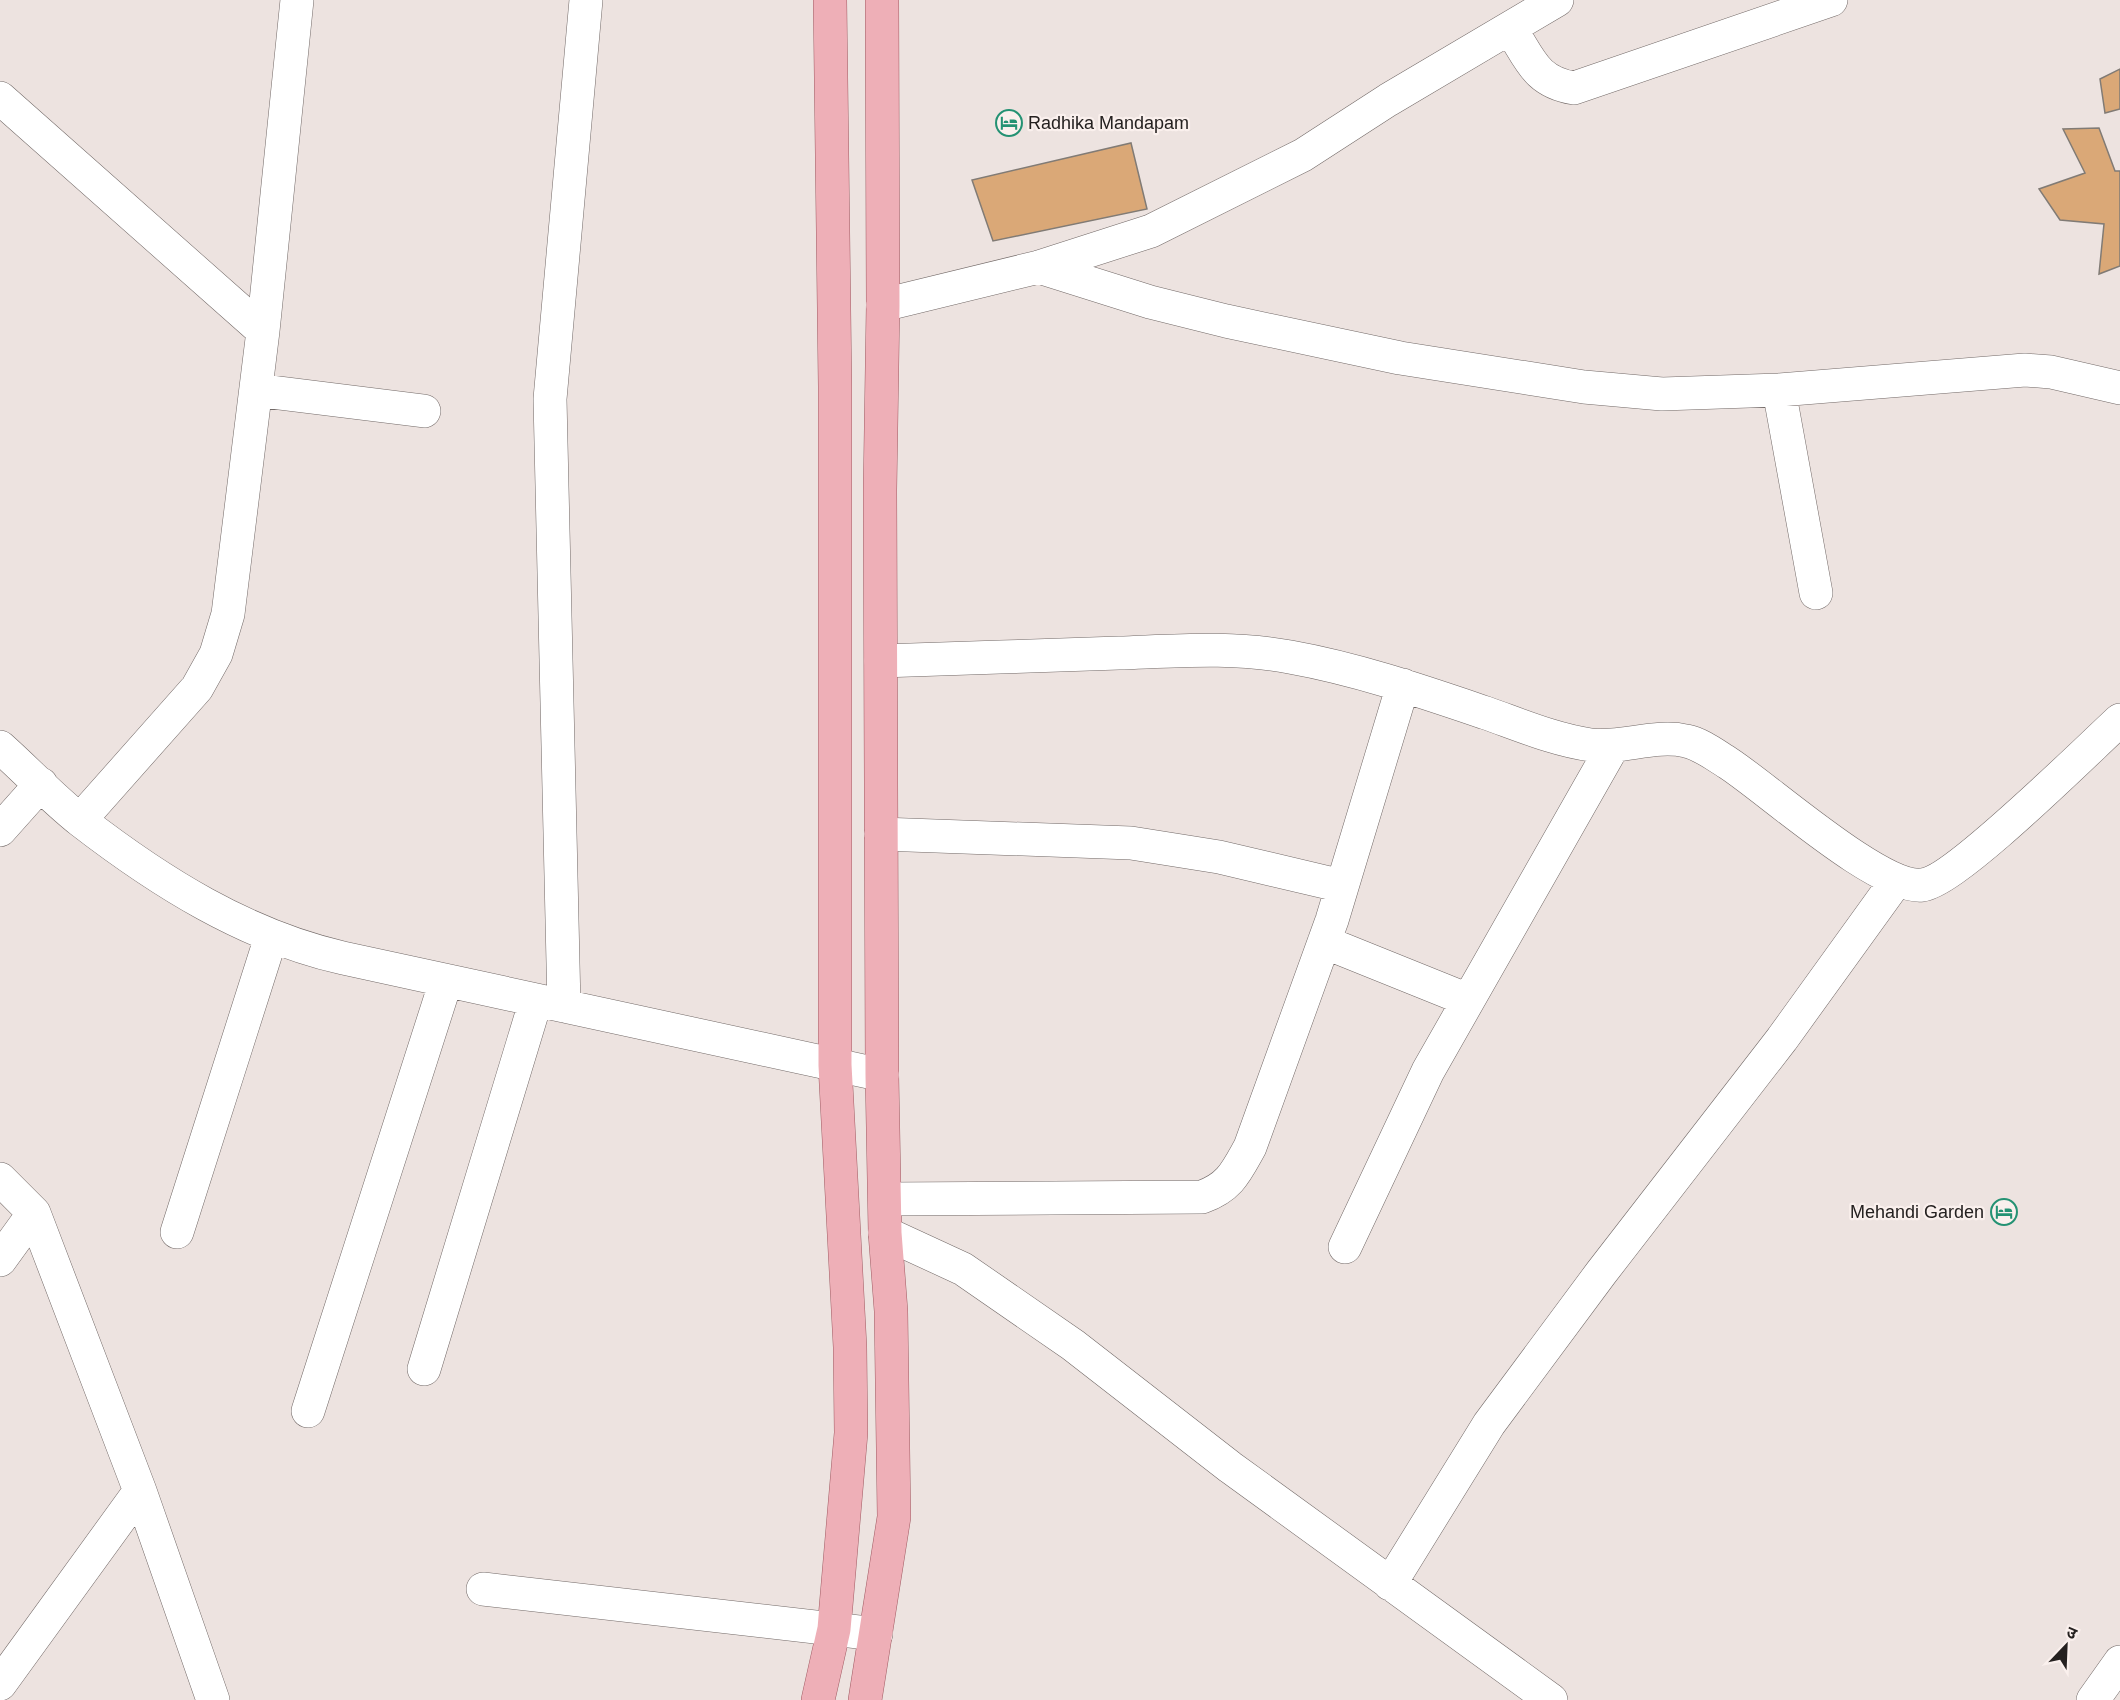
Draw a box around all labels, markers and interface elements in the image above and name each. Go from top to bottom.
hotel icon: Radhika Mandapam [994,108,1024,138]
place label: Radhika Mandapam [1028,113,1189,133]
hotel icon: Mehandi Garden [1989,1197,2019,1227]
place label: Mehandi Garden [1850,1202,1984,1222]
north arrow [2036,1616,2096,1676]
text: उ [2064,1623,2080,1643]

